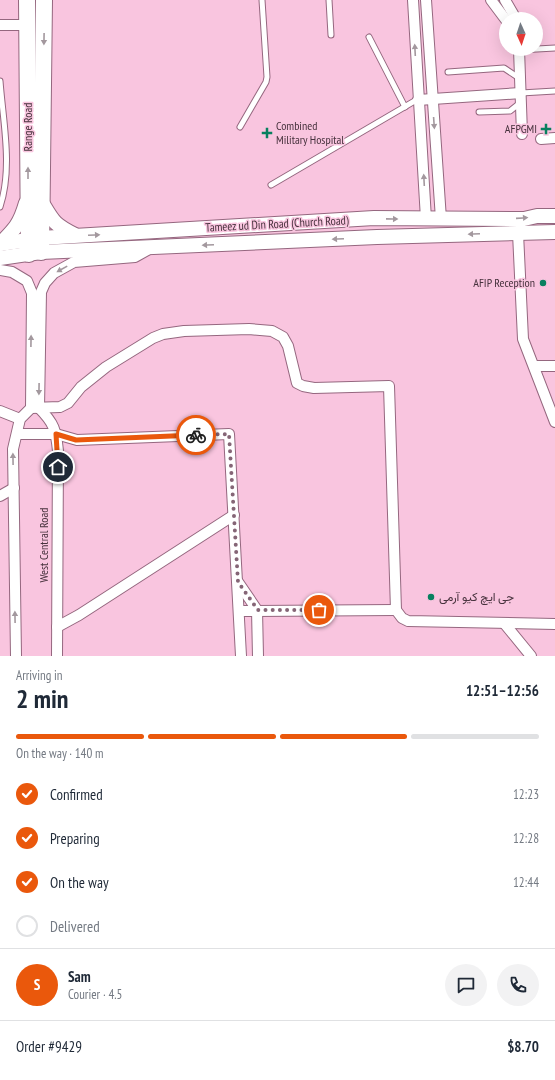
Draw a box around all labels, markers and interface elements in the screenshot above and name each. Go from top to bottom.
north arrow [499,12,543,56]
map controls [499,12,543,56]
one-way arrow [41,33,47,46]
one-way arrow [412,44,419,56]
street label: Range Road [20,103,35,151]
one-way arrow [431,117,437,130]
place label: Combined Military Hospital [276,118,344,147]
place label: AFPGMI [505,121,537,136]
marker: AFPGMI [540,123,552,135]
marker: Combined Military Hospital [261,127,273,139]
one-way arrow [25,166,31,179]
one-way arrow [420,174,427,186]
street label: Tameez ud Din Road (Church Road) [205,212,349,235]
one-way arrow [386,215,398,222]
one-way arrow [516,215,528,222]
one-way arrow [88,231,100,238]
one-way arrow [467,231,480,237]
one-way arrow [332,235,344,242]
one-way arrow [202,241,214,248]
one-way arrow [57,265,68,272]
place label: AFIP Reception [473,275,535,290]
marker: AFIP Reception [538,278,548,288]
one-way arrow [28,335,35,347]
one-way arrow [36,383,42,396]
courier [176,415,216,455]
icon: bike [185,424,207,446]
pin [41,450,75,484]
one-way arrow [10,452,16,465]
icon: home [47,456,69,478]
street label: West Central Road [36,507,51,583]
place label: جی ایچ کیو آرمی [439,589,514,606]
marker: جی ایچ کیو آرمی [426,592,436,602]
pin [302,593,336,627]
icon: bag [308,599,330,621]
one-way arrow [12,610,18,623]
text: Arriving in [16,667,63,684]
text: 12:51–12:56 [466,681,539,700]
text: 2 min [16,682,69,715]
text: On the way · 140 m [16,745,103,762]
icon: check [16,783,38,805]
text: Confirmed [50,785,103,804]
text: 12:23 [513,786,539,803]
icon: check [16,827,38,849]
text: Preparing [50,829,100,848]
text: 12:28 [513,830,539,847]
icon: check [16,871,38,893]
text: On the way [50,873,109,892]
text: 12:44 [513,874,539,891]
text: Delivered [50,917,100,936]
button: chat [445,964,487,1006]
button: phone [497,964,539,1006]
text: Sam [68,967,91,986]
text: S [34,975,40,994]
text: Courier · 4.5 [68,986,122,1003]
text: Order #9429 [16,1037,82,1056]
text: $8.70 [507,1037,539,1056]

